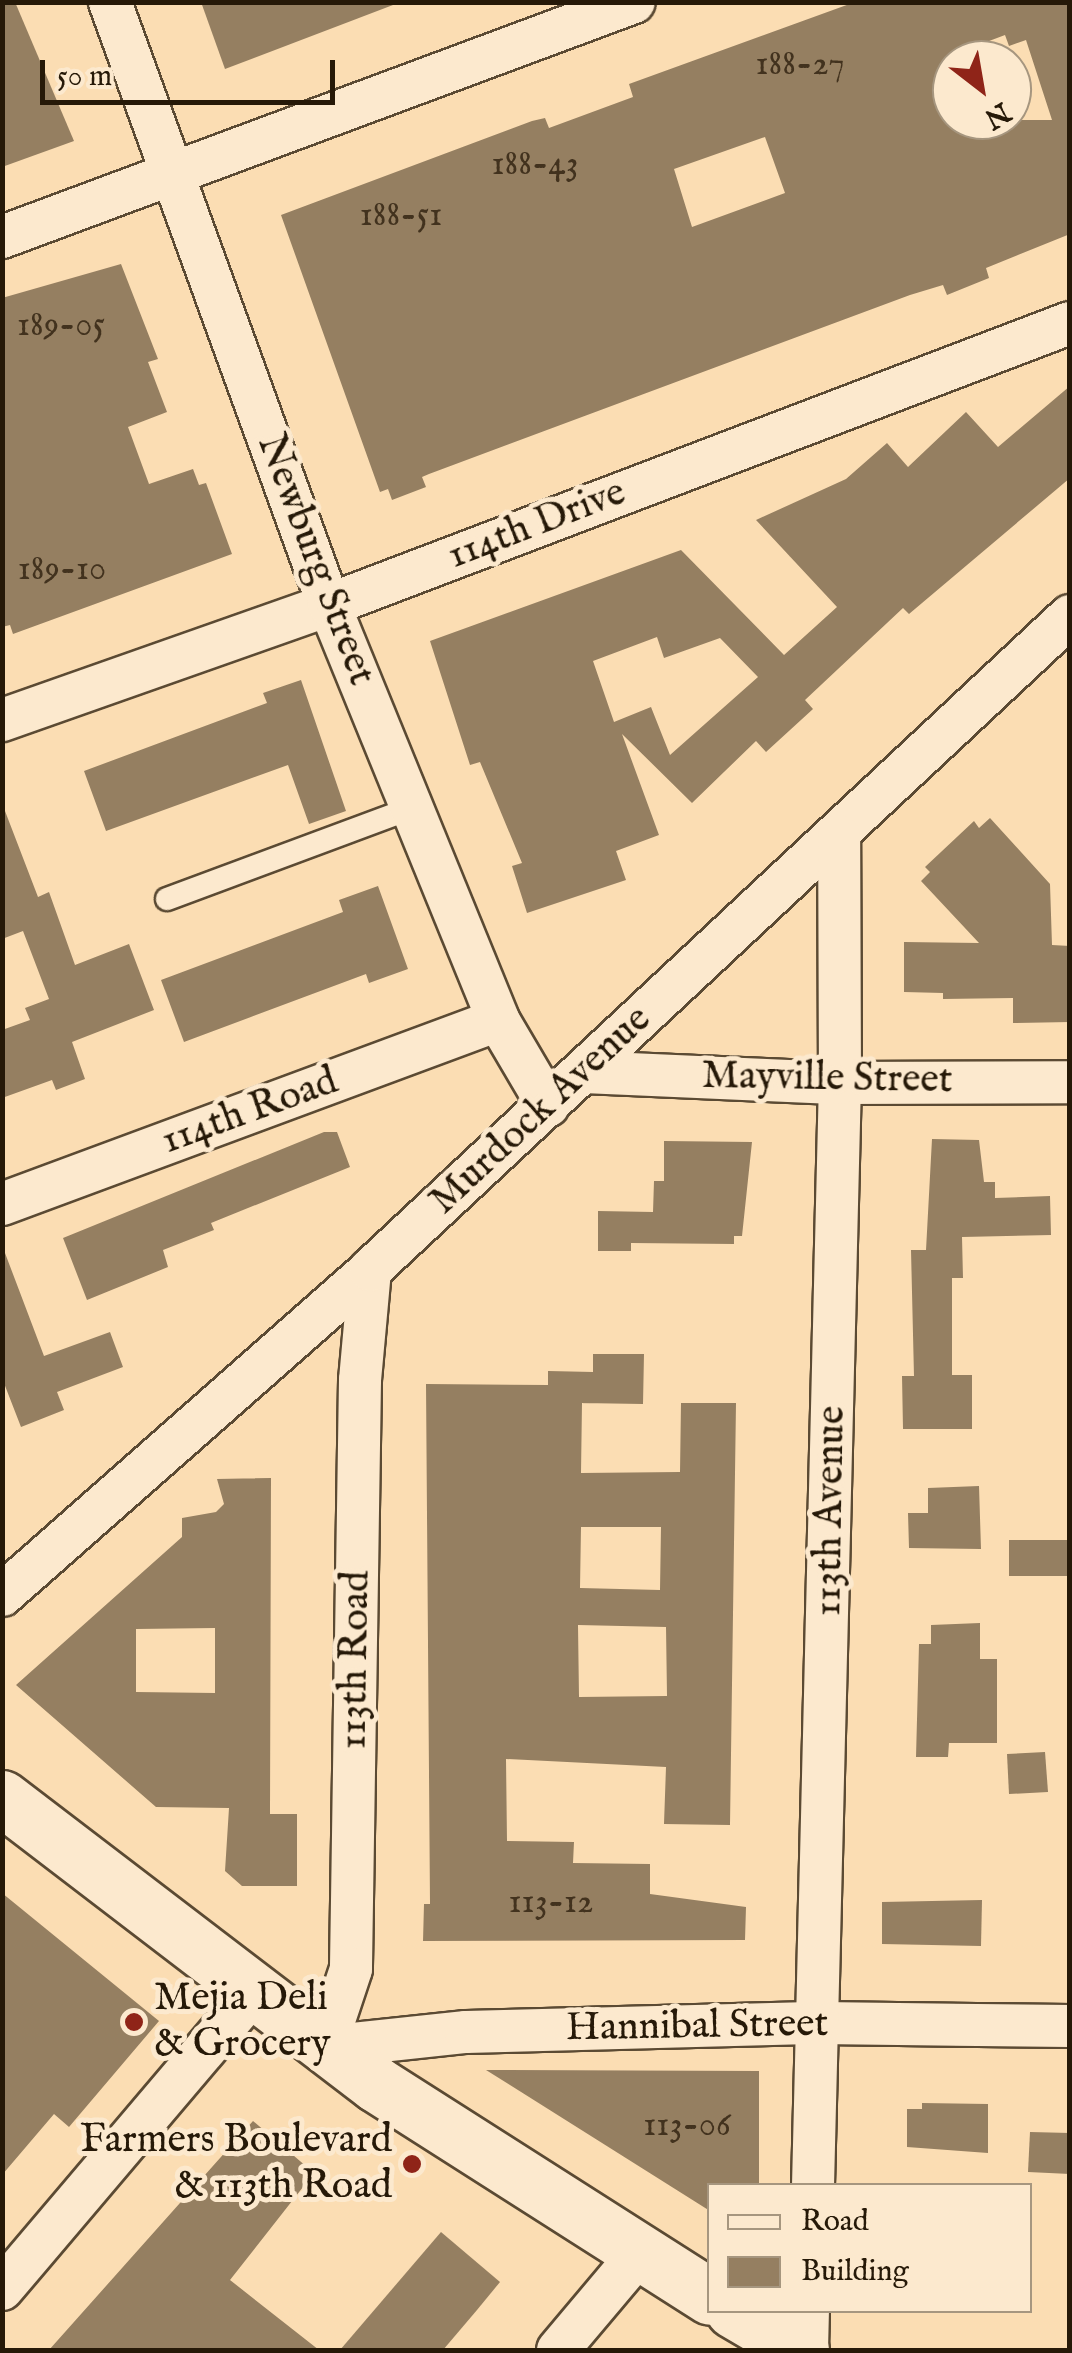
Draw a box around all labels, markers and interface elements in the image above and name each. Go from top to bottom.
scale bar [45,40,340,102]
north arrow [932,40,1032,140]
house number: 188-27 [755,44,845,86]
text: 50 m [57,58,112,96]
text: N [977,93,1016,136]
house number: 188-43 [492,144,578,186]
house number: 188-51 [360,195,442,237]
house number: 189-05 [17,305,105,347]
street label: Newburg Street [245,428,385,692]
street label: 114th Drive [441,469,633,581]
house number: 189-10 [18,549,106,591]
street label: Murdock Avenue [420,996,662,1226]
street label: Mayville Street [701,1053,953,1105]
street label: 114th Road [156,1058,344,1166]
street label: 113th Avenue [805,1405,857,1617]
street label: 113th Road [330,1570,382,1750]
house number: 113-12 [509,1882,593,1924]
place label: Mejia Deli & Grocery [154,1975,331,2069]
street label: Hannibal Street [565,2001,829,2053]
marker: Mejia Deli & Grocery [123,2011,145,2033]
house number: 113-06 [643,2105,731,2147]
place label: Farmers Boulevard & 113th Road [80,2117,392,2211]
marker: Farmers Boulevard & 113th Road [401,2153,423,2175]
legend [707,2183,1032,2313]
text: Road [801,2203,869,2241]
text: Building [801,2253,909,2291]

